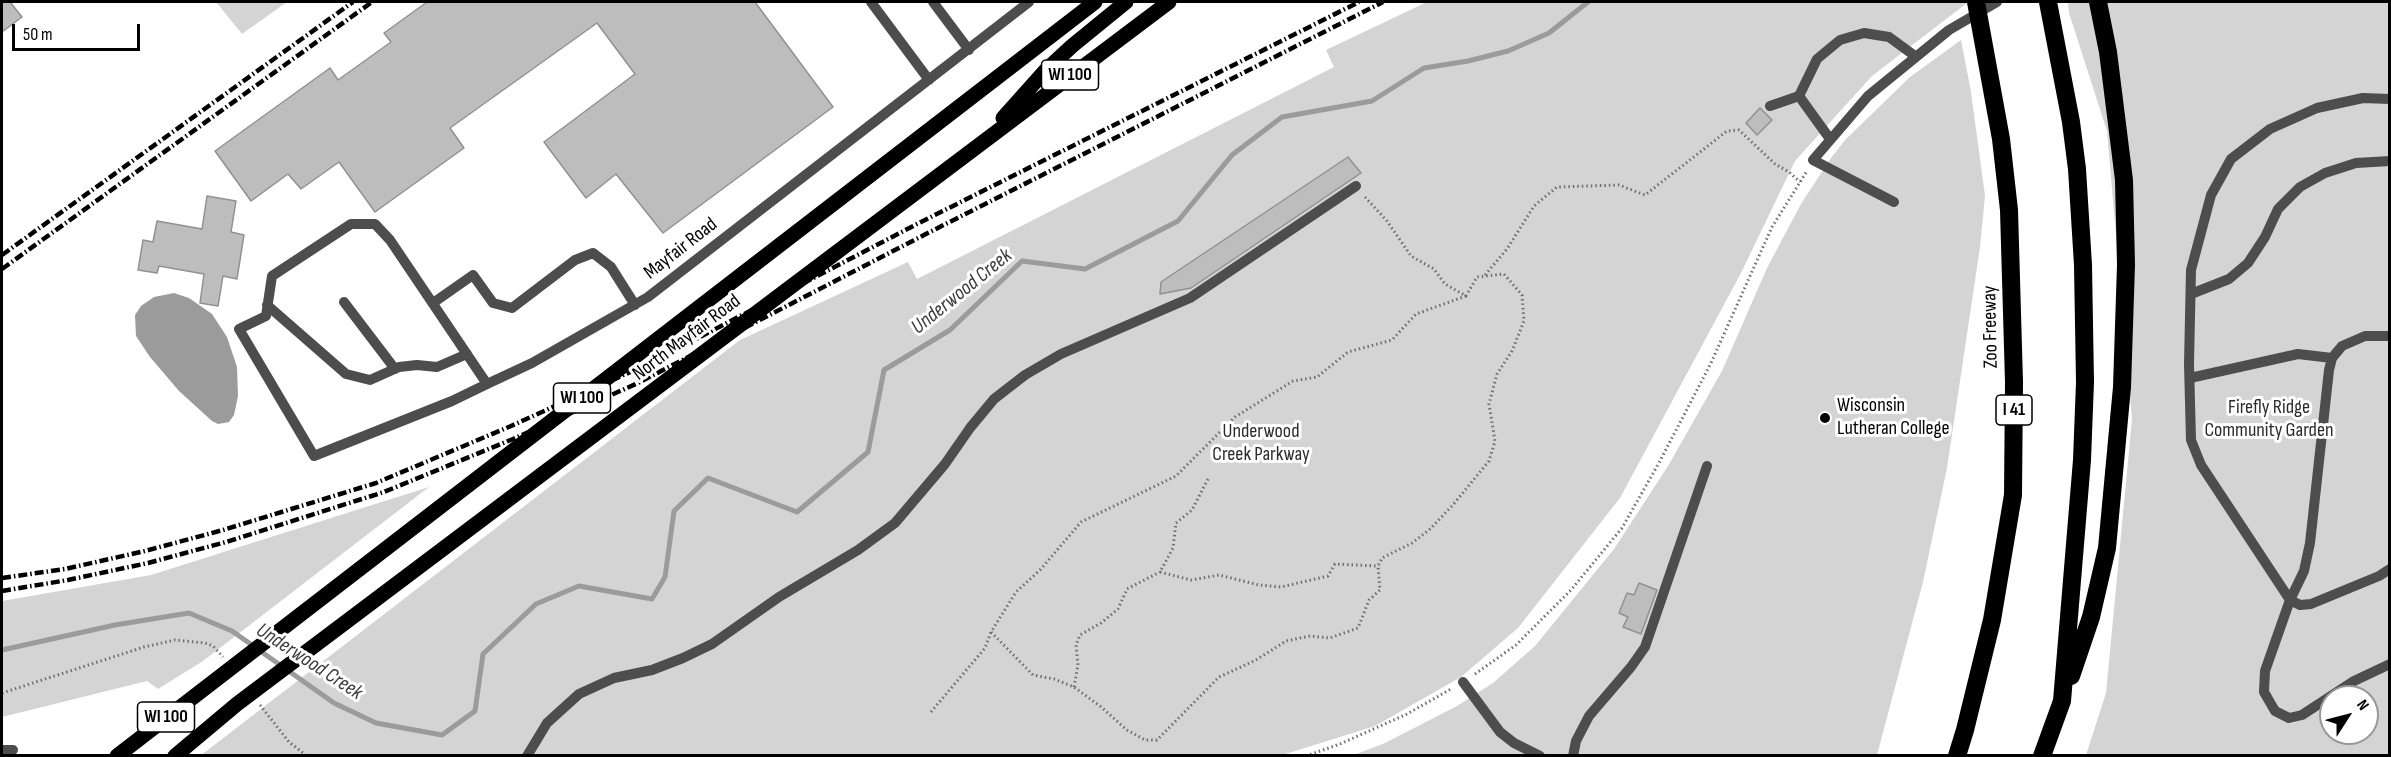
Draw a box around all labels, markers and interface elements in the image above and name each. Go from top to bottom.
scale bar [15,12,142,50]
text: 50 m [23,24,53,45]
road number: WI 100 [1042,60,1098,90]
street label: Mayfair Road [640,213,722,285]
water label: Underwood Creek [907,244,1017,340]
street label: Zoo Freeway [1978,285,2004,369]
street label: North Mayfair Road [628,290,746,386]
road number: WI 100 [554,383,610,413]
place label: Wisconsin Lutheran College [1837,394,1950,441]
road number: I 41 [1996,395,2032,425]
park label: Firefly Ridge Community Garden [2204,396,2334,443]
marker: Wisconsin Lutheran College [1818,411,1832,425]
park label: Underwood Creek Parkway [1212,420,1310,467]
water label: Underwood Creek [251,618,367,706]
north arrow [2319,685,2379,745]
text: N [2352,696,2373,714]
road number: WI 100 [138,702,195,732]

